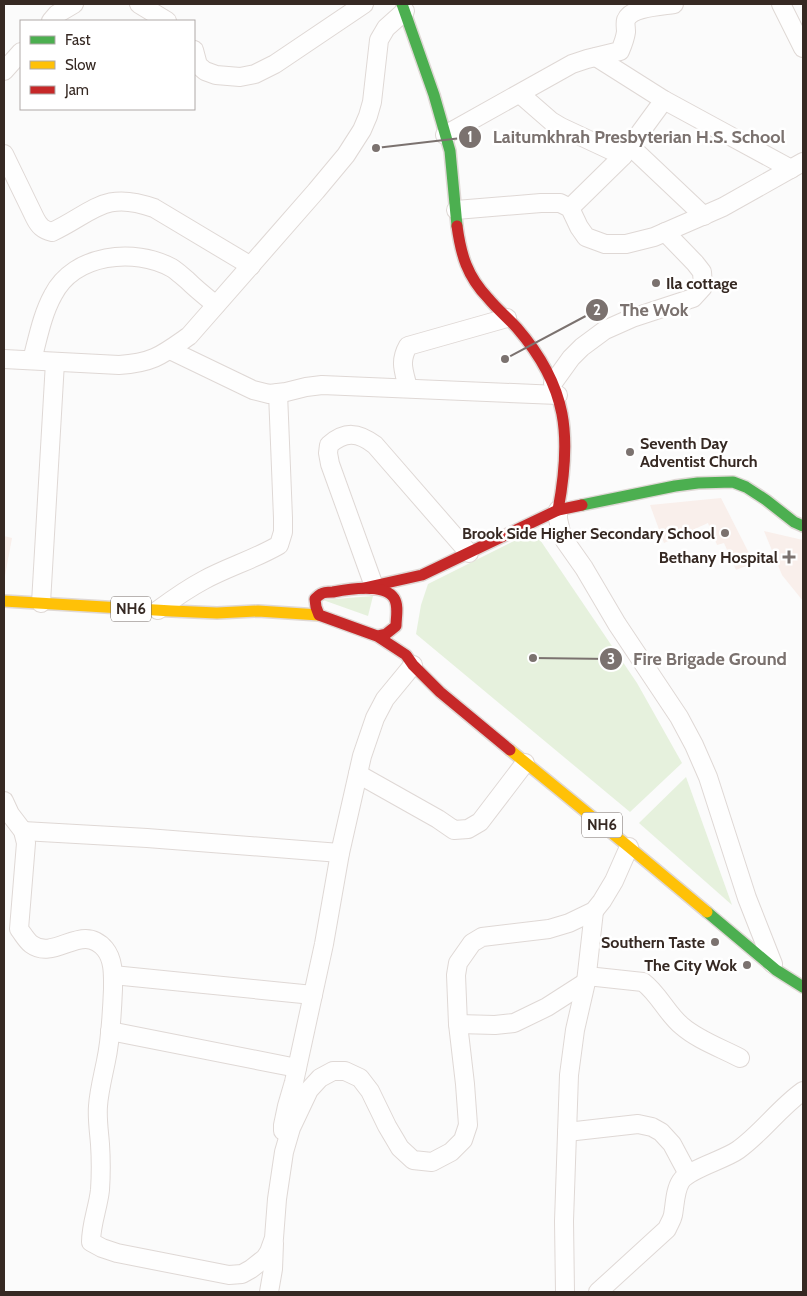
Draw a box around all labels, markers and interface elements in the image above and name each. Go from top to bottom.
legend [20,20,195,110]
text: Fast [65,31,90,49]
text: Slow [65,56,96,74]
text: Jam [64,81,89,99]
callout: Laitumkhrah Presbyterian H.S. School [458,121,795,154]
text: Laitumkhrah Presbyterian H.S. School [493,126,786,148]
text: 1 [467,128,473,146]
place label: Ila cottage [666,274,738,293]
marker: Ila cottage [650,277,662,289]
callout: The Wok [584,293,698,326]
text: The Wok [620,299,689,321]
text: 2 [593,301,601,319]
place label: Seventh Day Adventist Church [640,434,758,471]
marker: Seventh Day Adventist Church [624,446,636,458]
place label: Brook Side Higher Secondary School [462,524,715,543]
marker: Brook Side Higher Secondary School [719,527,731,539]
place label: Bethany Hospital [659,548,778,567]
marker: Bethany Hospital [782,550,796,564]
road number: NH6 [111,596,151,622]
callout: Fire Brigade Ground [599,642,797,675]
text: Fire Brigade Ground [633,648,787,670]
text: 3 [607,650,615,668]
road number: NH6 [582,812,622,838]
place label: Southern Taste [601,933,705,952]
marker: Southern Taste [709,936,721,948]
place label: The City Wok [644,956,737,975]
marker: The City Wok [741,959,753,971]

